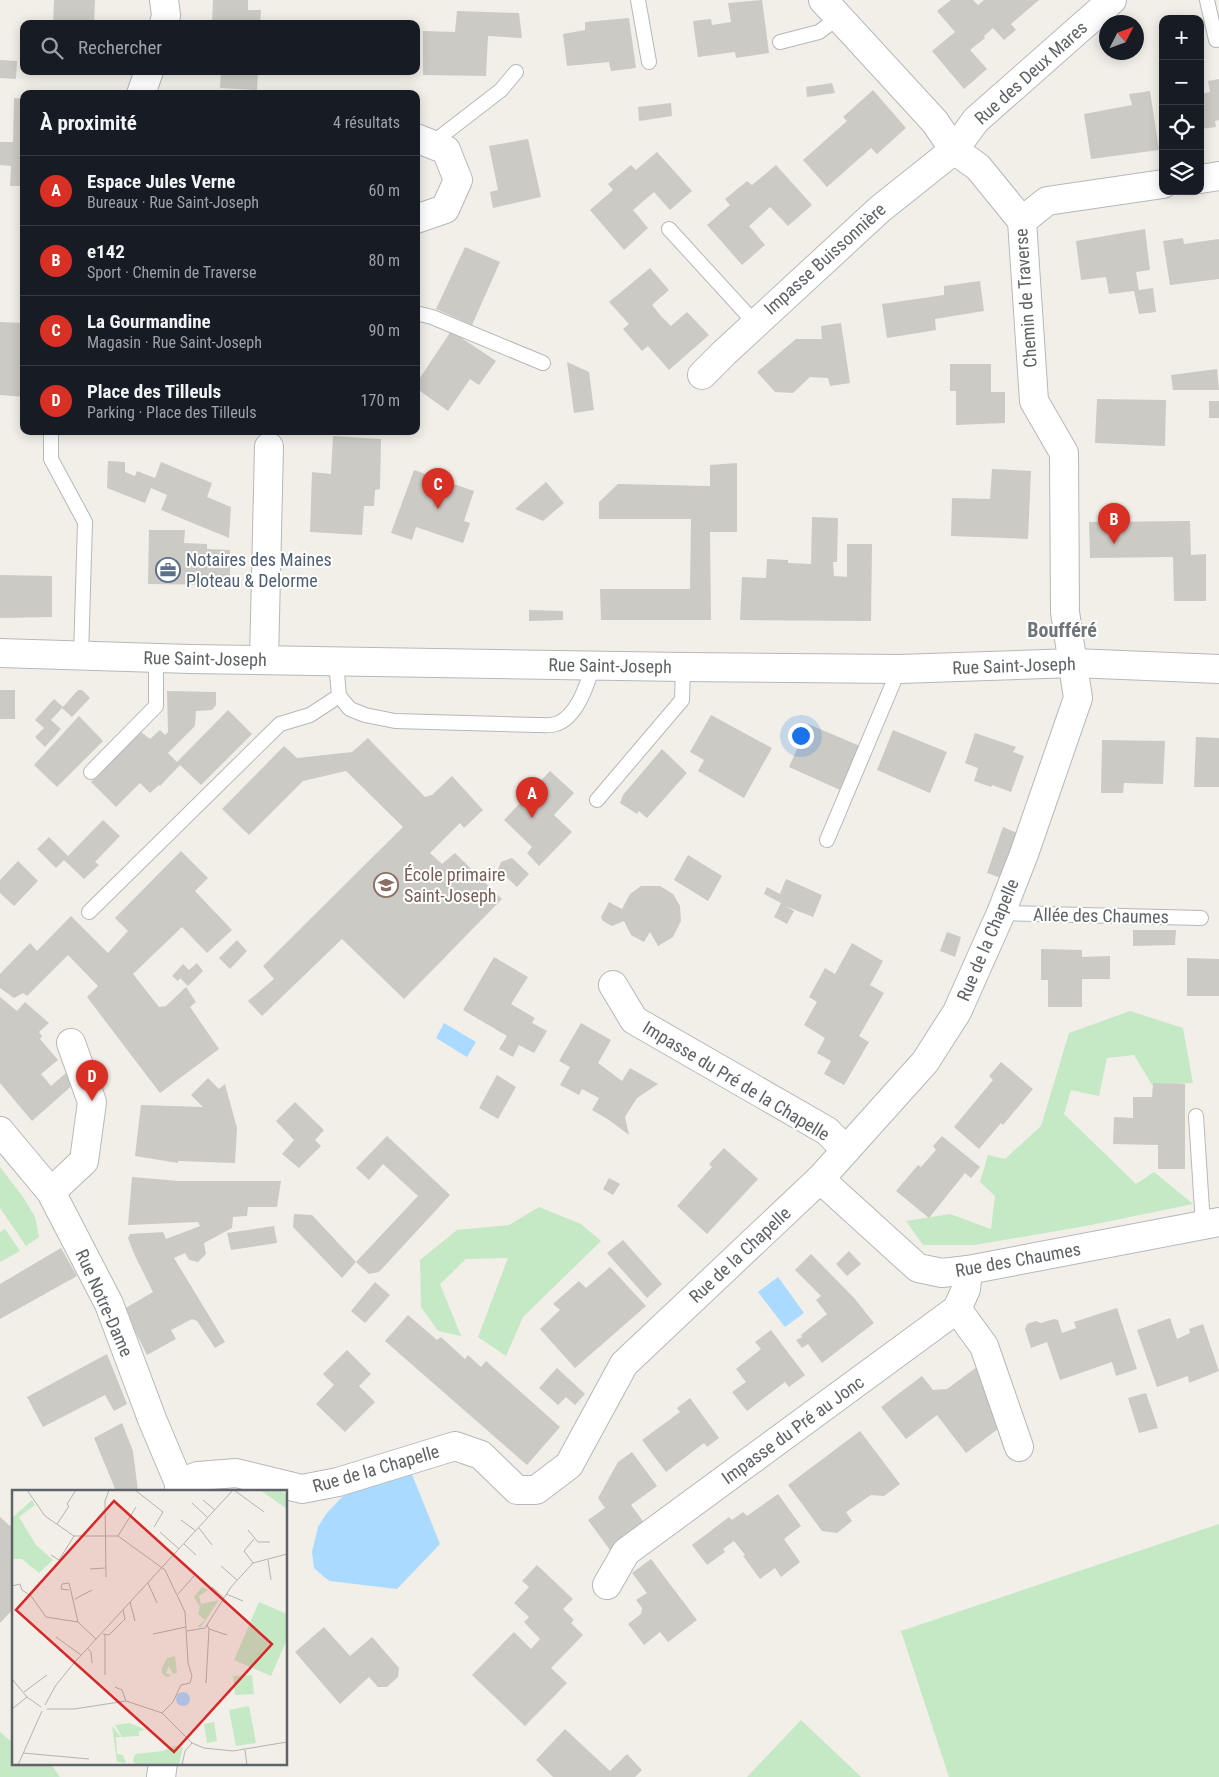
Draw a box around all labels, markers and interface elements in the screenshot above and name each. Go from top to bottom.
north arrow [1099,15,1144,60]
map controls [1159,15,1204,195]
button: + [1159,15,1204,60]
street label: Rue des Deux Mares [970,17,1091,129]
search box [20,20,420,75]
icon: search [38,34,66,62]
text: Rechercher [78,36,162,59]
button: − [1159,60,1204,105]
button: locate [1159,105,1204,150]
text: À proximité [40,111,137,135]
text: 4 résultats [333,113,400,132]
button: layers [1159,150,1204,195]
text: Espace Jules Verne [87,170,235,193]
text: A [51,181,61,200]
text: 60 m [368,181,400,200]
text: Bureaux · Rue Saint-Joseph [87,193,259,212]
street label: Impasse Buissonnière [760,198,890,319]
street label: Chemin de Traverse [1010,228,1041,368]
text: e142 [87,240,125,263]
text: B [52,251,60,270]
text: 80 m [368,251,400,270]
text: Sport · Chemin de Traverse [87,263,256,282]
text: La Gourmandine [87,310,211,333]
text: C [51,321,61,340]
text: 90 m [368,321,400,340]
text: Magasin · Rue Saint-Joseph [87,333,262,352]
text: Place des Tilleuls [87,380,221,403]
text: D [51,391,61,410]
text: 170 m [361,391,400,410]
text: Parking · Place des Tilleuls [87,403,257,422]
pin: C [422,468,454,509]
pin: B [1098,503,1130,544]
place label: Notaires des Maines Ploteau & Delorme [186,549,332,591]
office icon: Notaires des Maines Ploteau & Delorme [155,557,181,583]
district label: Boufféré [1027,618,1097,642]
street label: Rue Saint-Joseph [143,647,267,670]
street label: Rue Saint-Joseph [952,653,1076,678]
street label: Rue Saint-Joseph [548,654,672,677]
your location [788,723,814,749]
pin: A [516,777,548,818]
place label: École primaire Saint-Joseph [404,864,505,906]
school or university icon: École primaire Saint-Joseph [373,872,399,898]
street label: Rue de la Chapelle [952,876,1023,1004]
street label: Allée des Chaumes [1033,904,1169,927]
street label: Impasse du Pré de la Chapelle [639,1016,833,1145]
pin: D [76,1060,108,1101]
street label: Rue de la Chapelle [685,1202,795,1307]
street label: Rue des Chaumes [954,1238,1082,1281]
street label: Rue Notre-Dame [71,1246,138,1360]
street label: Impasse du Pré au Jonc [718,1371,868,1488]
street label: Rue de la Chapelle [310,1440,442,1497]
inset map [12,1490,288,1764]

